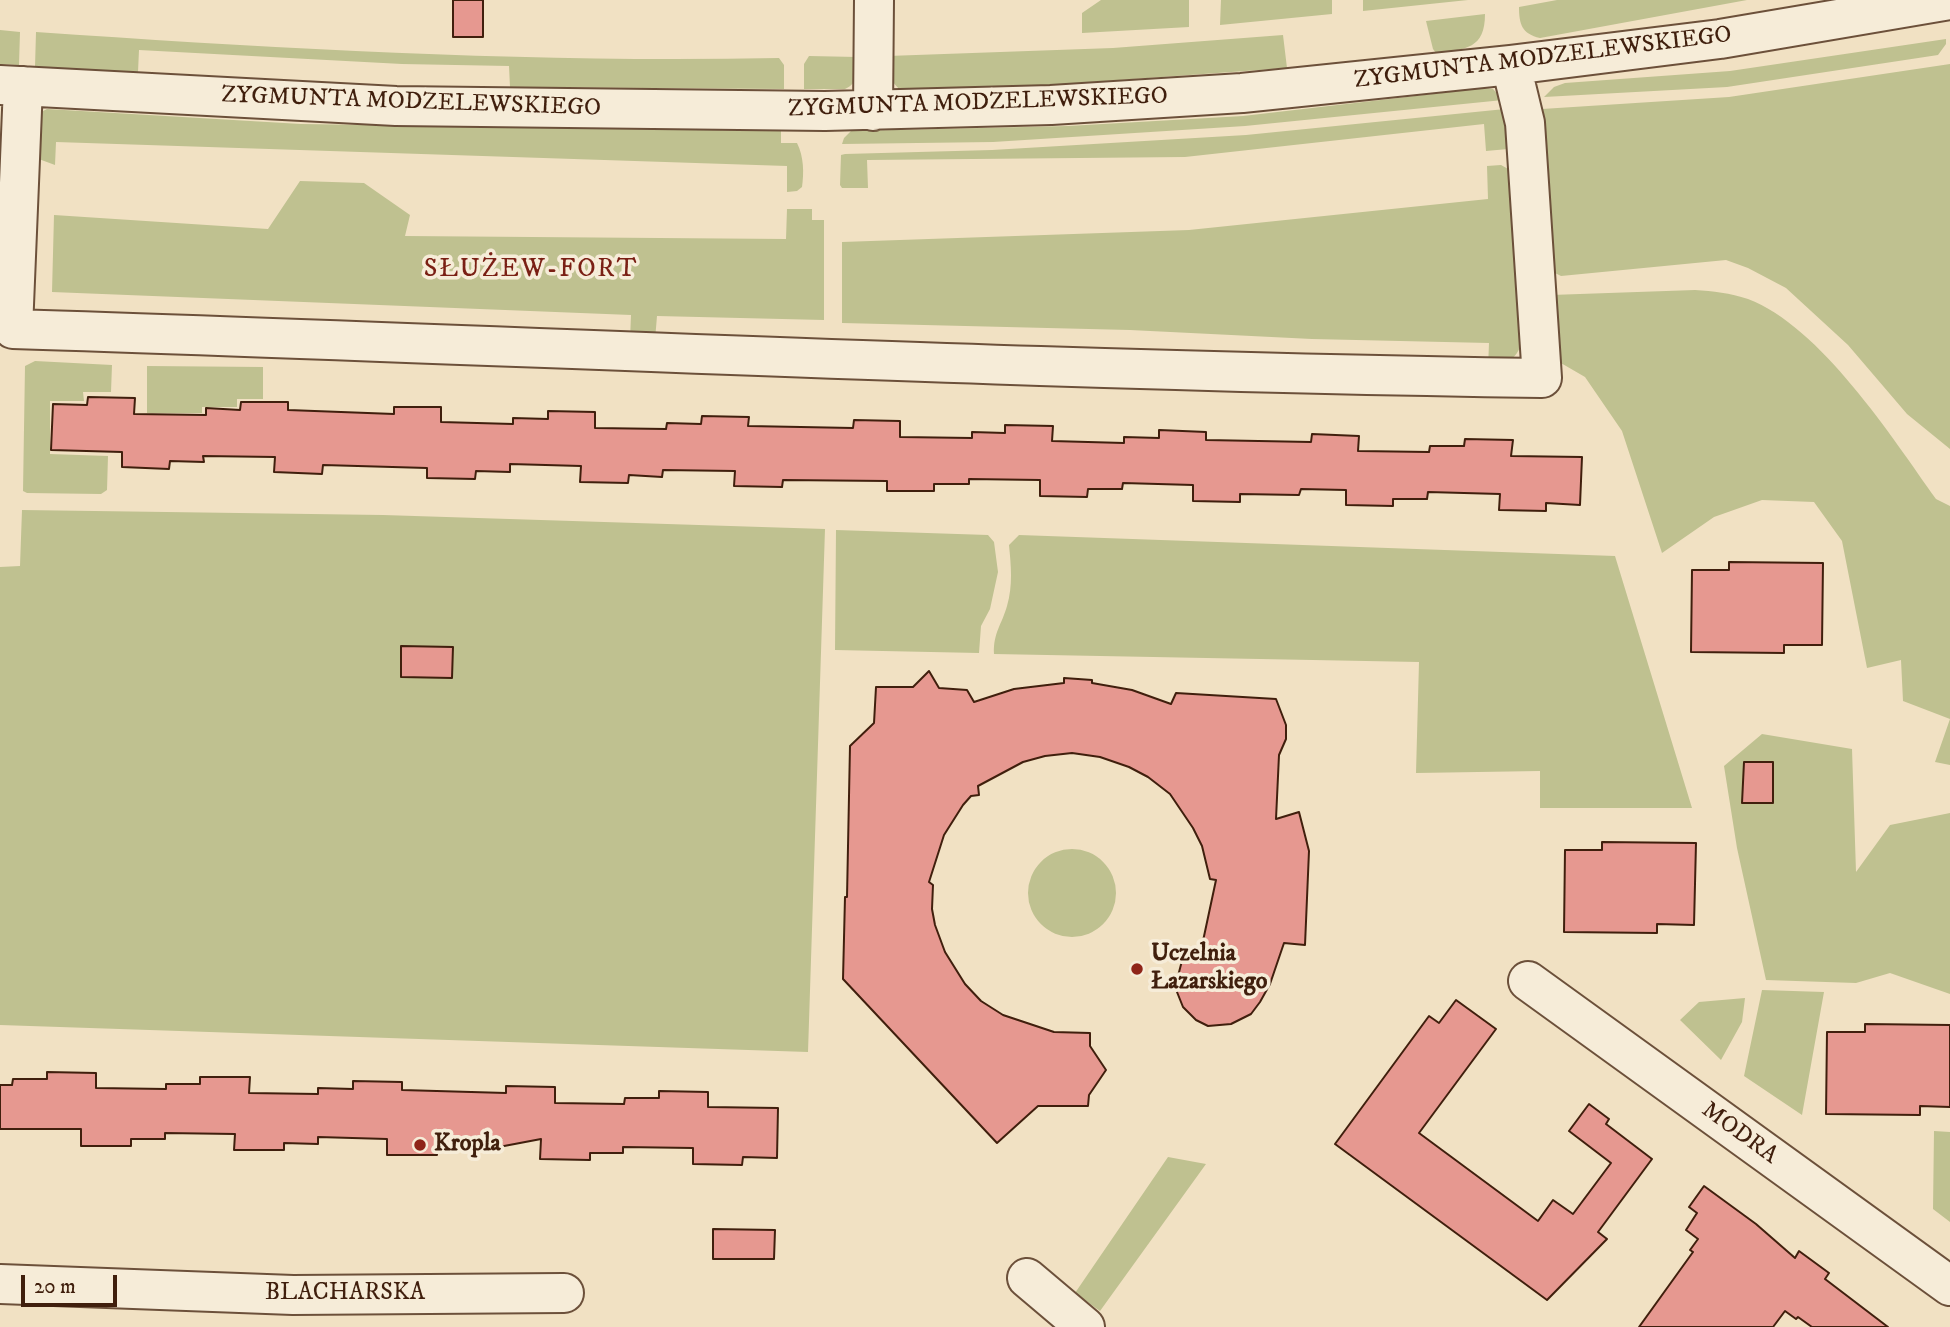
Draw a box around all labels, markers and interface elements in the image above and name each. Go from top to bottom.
street label: ZYGMUNTA MODZELEWSKIEGO [1353,22,1733,96]
street label: ZYGMUNTA MODZELEWSKIEGO [221,82,601,124]
street label: ZYGMUNTA MODZELEWSKIEGO [788,83,1168,125]
district label: SŁUŻEW-FORT [425,255,637,287]
place label: Uczelnia Łazarskiego [1151,941,1267,997]
marker: Uczelnia Łazarskiego [1129,961,1145,977]
street label: MODRA [1695,1097,1783,1171]
place label: Kropla [434,1131,501,1159]
marker: Kropla [412,1137,428,1153]
scale bar [24,1260,121,1304]
text: 20 m [34,1274,76,1300]
street label: BLACHARSKA [265,1280,425,1308]

